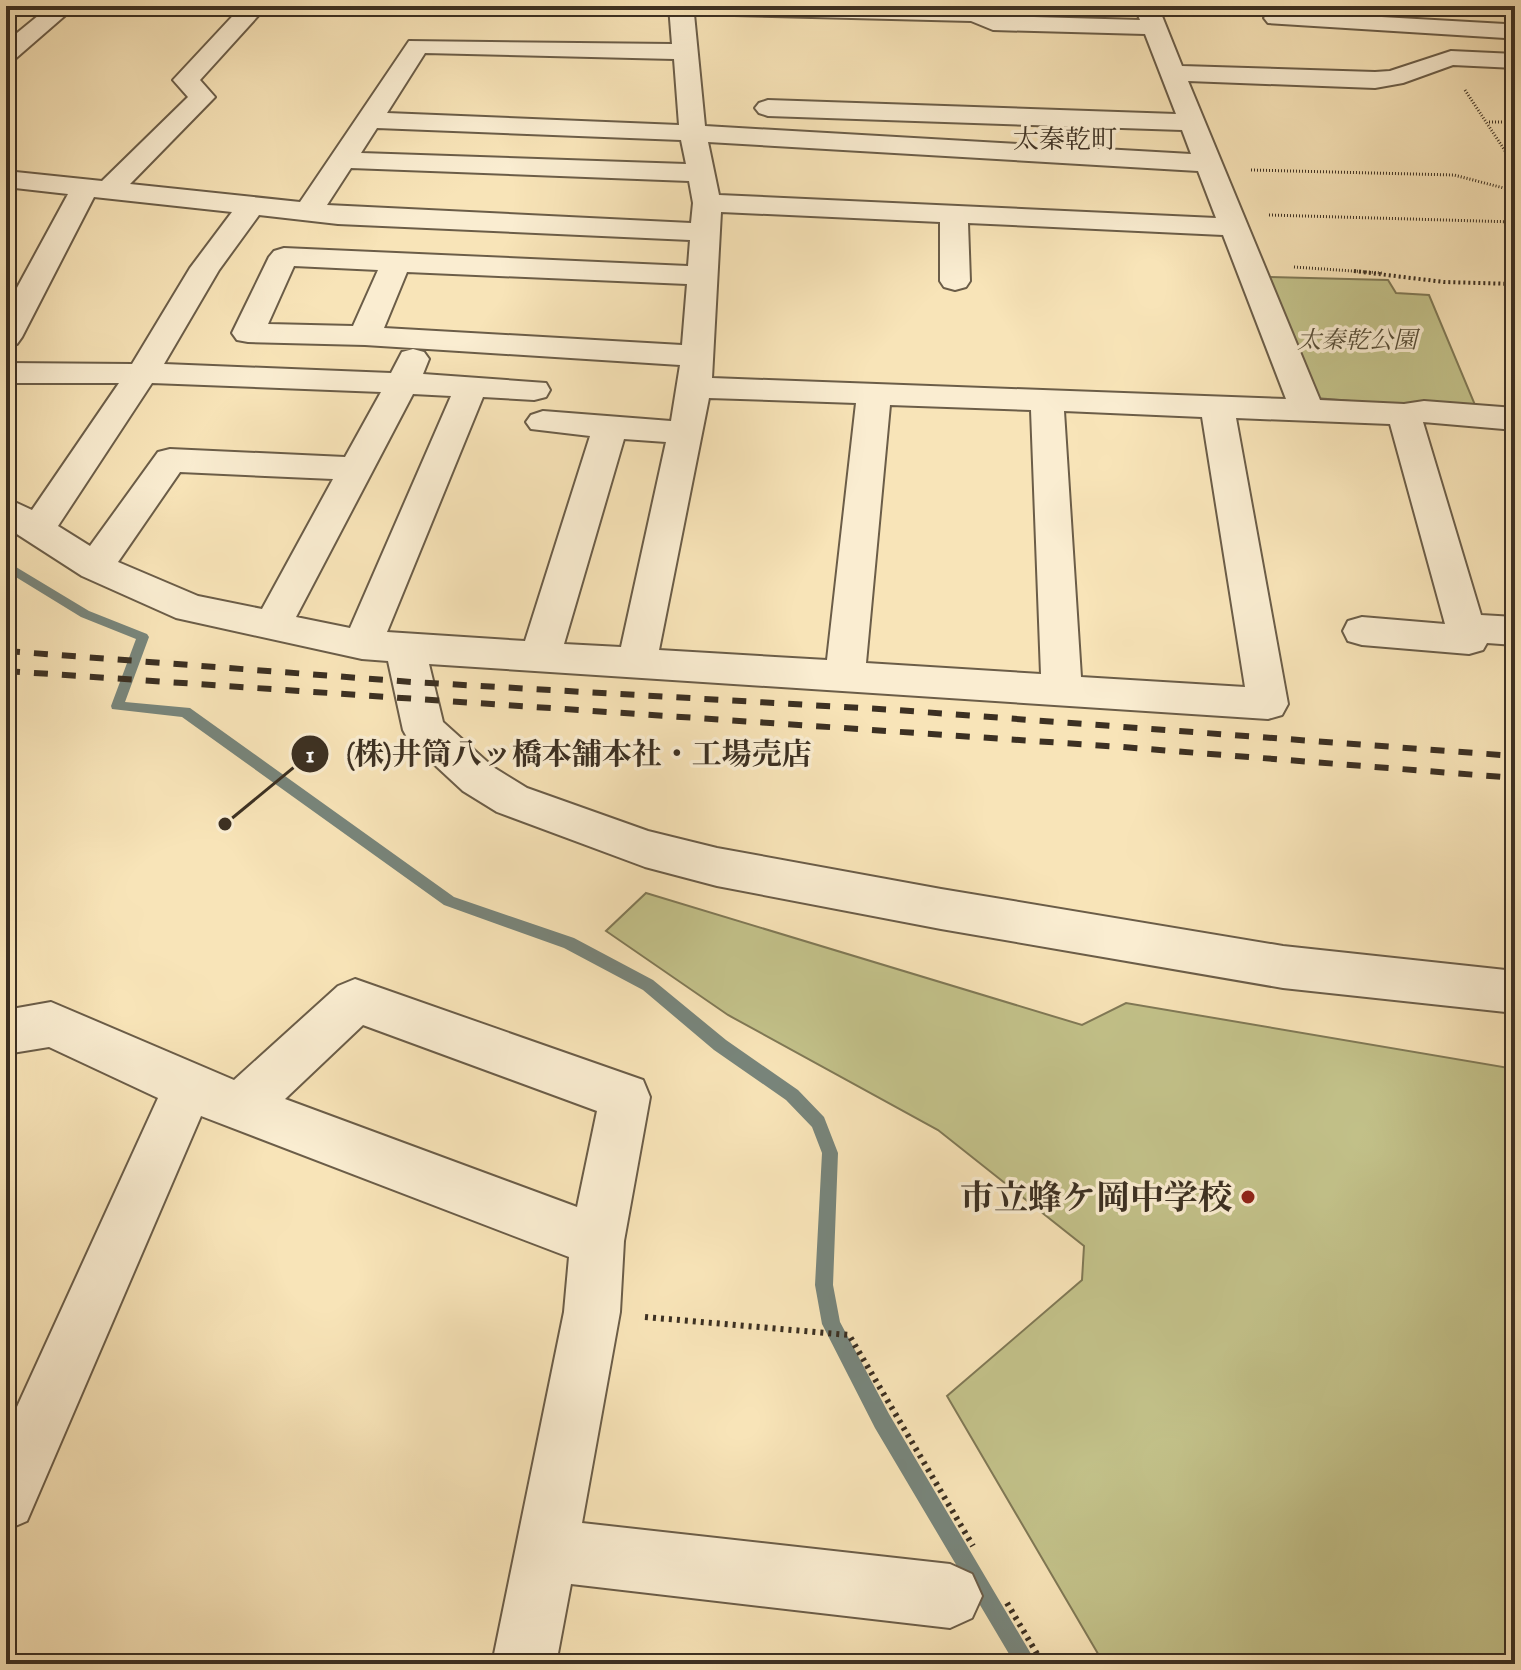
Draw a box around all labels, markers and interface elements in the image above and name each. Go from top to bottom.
district label: 太秦乾町 [1013,124,1117,157]
park label: 太秦乾公園 [1297,326,1421,357]
callout: (株)井筒八ッ橋本舗本社・工場売店 [290,727,828,781]
text: (株)井筒八ッ橋本舗本社・工場売店 [346,737,812,775]
text: 1 [306,740,315,771]
place label: 市立蜂ケ岡中学校 [960,1178,1232,1221]
marker: 市立蜂ケ岡中学校 [1239,1188,1257,1206]

